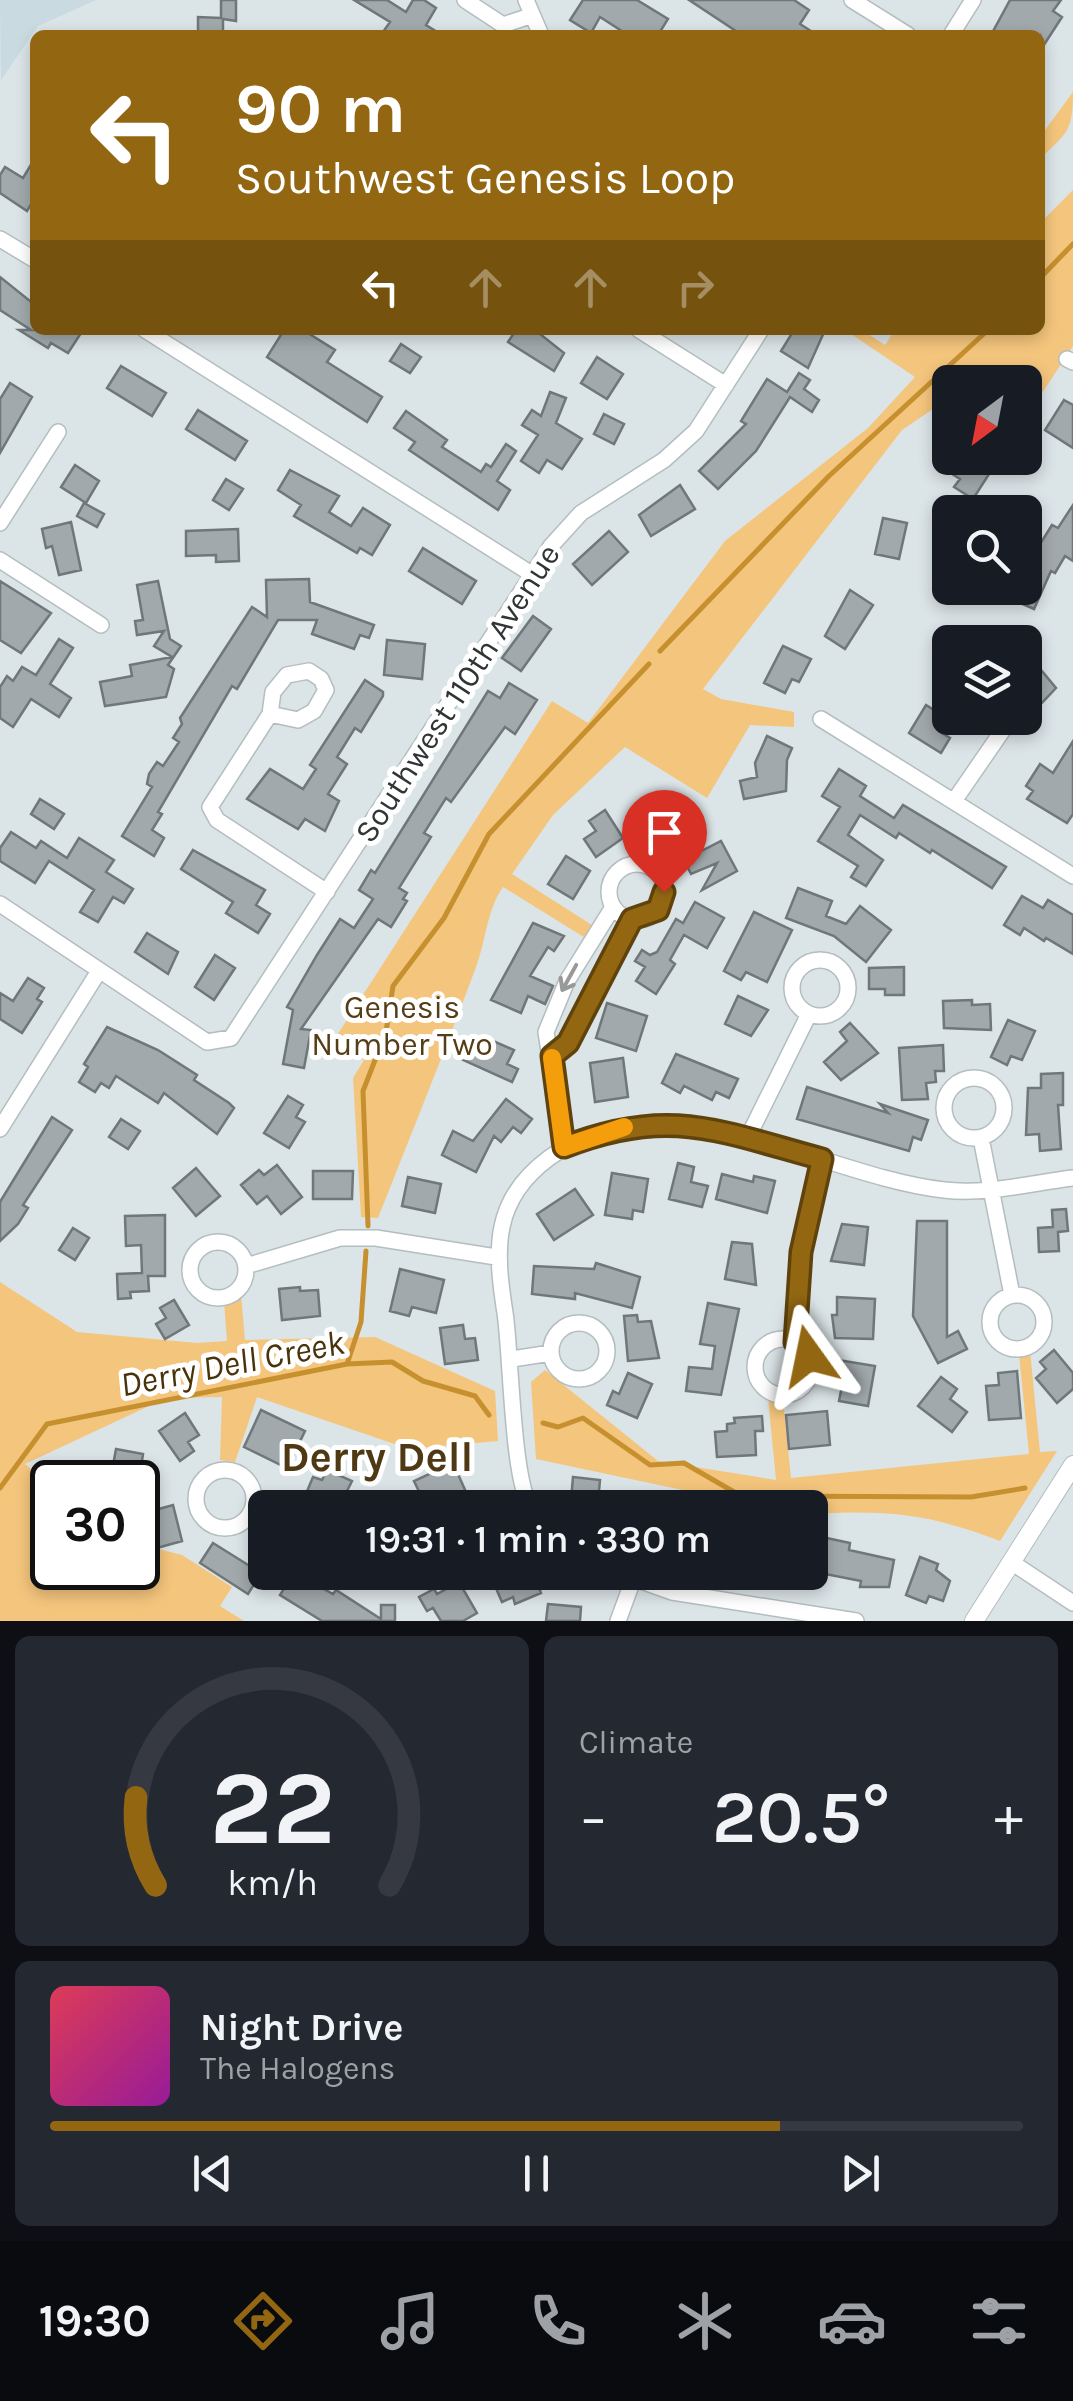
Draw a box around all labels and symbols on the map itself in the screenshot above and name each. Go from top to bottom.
north arrow [932,365,1042,475]
street label: Southwest 110th Avenue [347,537,568,849]
pin [622,790,707,893]
one-way arrow [559,963,579,993]
park label: Genesis Number Two [311,989,493,1063]
position arrow [757,1304,861,1408]
water label: Derry Dell Creek [117,1322,348,1405]
district label: Derry Dell [281,1432,473,1482]
speed limit sign: 30 [30,1460,160,1590]

